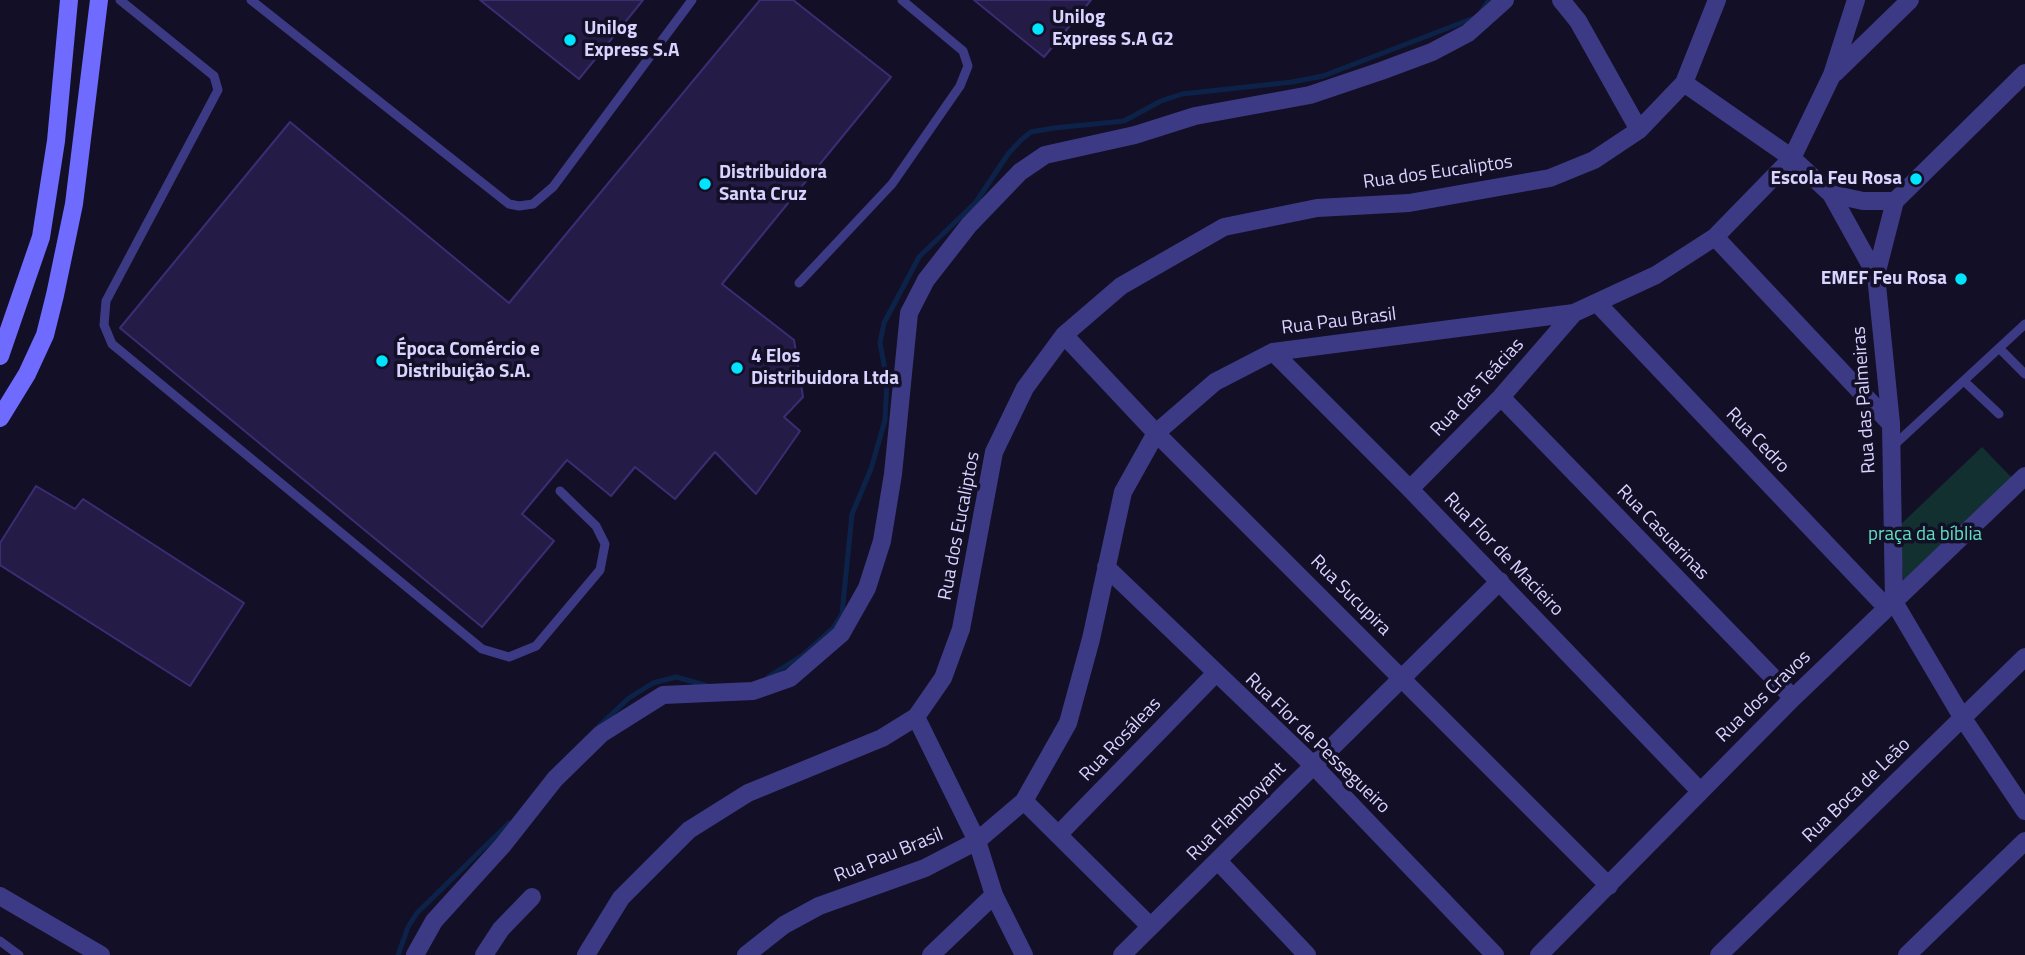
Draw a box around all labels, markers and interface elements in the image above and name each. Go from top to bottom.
place label: Unilog Express S.A G2 [1052,7,1174,51]
place label: Unilog Express S.A [584,18,679,62]
marker: Unilog Express S.A G2 [1030,21,1046,37]
marker: Unilog Express S.A [562,32,578,48]
street label: Rua dos Eucaliptos [1362,151,1514,195]
place label: Distribuidora Santa Cruz [719,162,827,206]
place label: Escola Feu Rosa [1770,168,1902,190]
marker: Escola Feu Rosa [1908,171,1924,187]
marker: Distribuidora Santa Cruz [697,176,713,192]
place label: EMEF Feu Rosa [1821,268,1947,290]
marker: EMEF Feu Rosa [1953,271,1969,287]
street label: Rua Pau Brasil [1280,304,1398,340]
street label: Rua das Palmeiras [1848,326,1882,474]
street label: Rua das Teácias [1427,334,1529,442]
place label: Época Comércio e Distribuição S.A. [396,339,540,383]
place label: 4 Elos Distribuidora Ltda [751,346,899,390]
marker: Época Comércio e Distribuição S.A. [374,353,390,369]
marker: 4 Elos Distribuidora Ltda [729,360,745,376]
street label: Rua Cedro [1720,404,1794,478]
street label: Rua dos Eucaliptos [934,450,986,602]
street label: Rua Casuarinas [1611,481,1713,585]
street label: Rua Flor de Macieiro [1438,489,1568,621]
park label: praça da bíblia [1868,524,1982,546]
street label: Rua Sucupira [1305,551,1395,641]
street label: Rua dos Cravos [1712,646,1816,748]
street label: Rua Flor de Pessegueiro [1240,669,1394,819]
street label: Rua Rosáleas [1075,693,1167,787]
street label: Rua Boca de Leão [1798,734,1916,848]
street label: Rua Flamboyant [1183,758,1291,866]
street label: Rua Pau Brasil [831,824,947,888]

